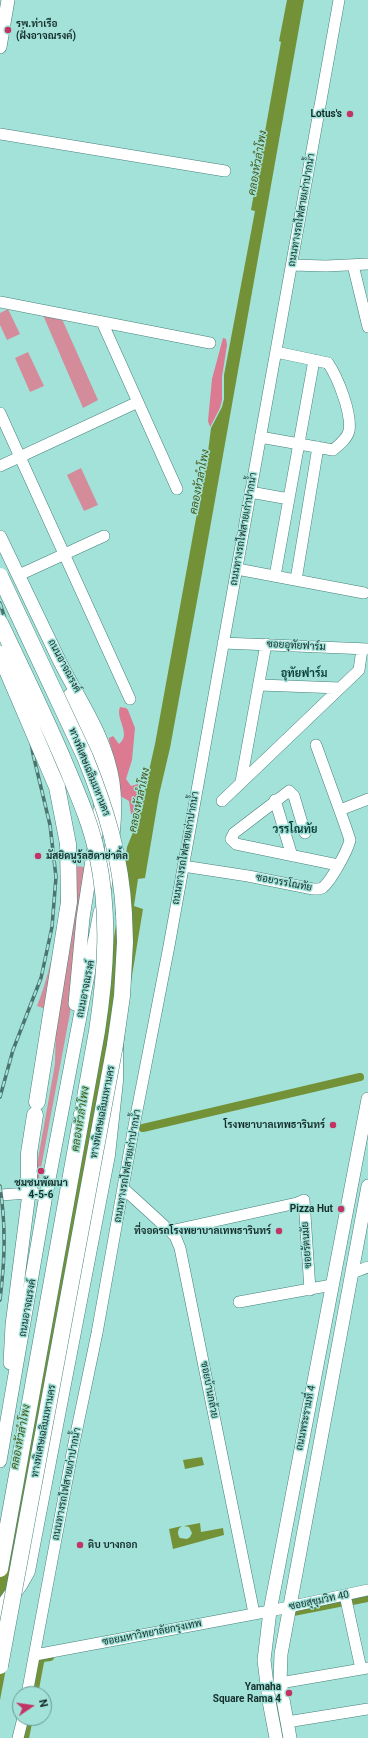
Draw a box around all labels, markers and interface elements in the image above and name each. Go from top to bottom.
place label: รพ.ท่าเรือ (ฝั่งอาจณรงค์) [16,18,76,42]
marker: รพ.ท่าเรือ (ฝั่งอาจณรงค์) [3,25,13,35]
place label: Lotus's [311,108,342,120]
marker: Lotus's [345,109,355,119]
water label: คลองหัวลำโพง [246,129,270,197]
street label: ถนนทางรถไฟสายเก่าปากน้ำ [286,152,318,268]
water label: คลองหัวลำโพง [187,448,213,516]
street label: ถนนทางรถไฟสายเก่าปากน้ำ [228,471,260,587]
street label: ถนนอาจณรงค์ [45,637,83,695]
street label: ซอยอุทัยฟาร์ม [266,638,326,654]
district label: อุทัยฟาร์ม [281,667,327,681]
street label: ทางพิเศษเฉลิมมหานคร [66,726,112,818]
water label: คลองหัวลำโพง [127,766,153,834]
street label: ถนนทางรถไฟสายเก่าปากน้ำ [170,790,202,906]
district label: วรรโณทัย [273,823,317,837]
place label: มัสยิดนูรู้ลฮิดาย่าติ้ล [46,850,128,862]
marker: มัสยิดนูรู้ลฮิดาย่าติ้ล [33,851,43,861]
street label: ซอยวรรโณทัย [255,872,313,894]
street label: ถนนอาจณรงค์ [75,959,97,1019]
street label: ทางพิเศษเฉลิมมหานคร [88,1065,118,1159]
water label: คลองหัวลำโพง [69,1085,93,1153]
street label: ถนนทางรถไฟสายเก่าปากน้ำ [112,1108,144,1224]
place label: โรงพยาบาลเทพธารินทร์ [224,1119,325,1131]
marker: โรงพยาบาลเทพธารินทร์ [328,1120,338,1130]
marker: ชุมชนพัฒนา 4-5-6 [36,1166,46,1176]
place label: ชุมชนพัฒนา 4-5-6 [14,1177,68,1200]
place label: Pizza Hut [290,1203,333,1215]
marker: Pizza Hut [336,1204,346,1214]
street label: ซอยรัตนมัย [299,1221,315,1269]
place label: ที่จอดรถโรงพยาบาลเทพธารินทร์ [134,1225,271,1237]
marker: ที่จอดรถโรงพยาบาลเทพธารินทร์ [274,1226,284,1236]
street label: ถนนอาจณรงค์ [17,1278,39,1338]
street label: ซอยบ้านกล้วย [198,1360,220,1420]
street label: ทางพิเศษเฉลิมมหานคร [29,1384,59,1478]
street label: ถนนพระรามที่ 4 [294,1384,318,1452]
water label: คลองหัวลำโพง [8,1403,34,1471]
street label: ถนนทางรถไฟสายเก่าปากน้ำ [50,1427,84,1541]
place label: ดิบ บางกอก [88,1539,138,1551]
marker: ดิบ บางกอก [75,1540,85,1550]
street label: ซอยสุขุมวิท 40 [288,1589,350,1613]
street label: ซอยมหาวิทยาลัยกรุงเทพ [101,1617,203,1649]
place label: Yamaha Square Rama 4 [213,1681,281,1704]
north arrow [12,1686,52,1726]
marker: Yamaha Square Rama 4 [284,1688,294,1698]
text: N [36,1698,50,1709]

